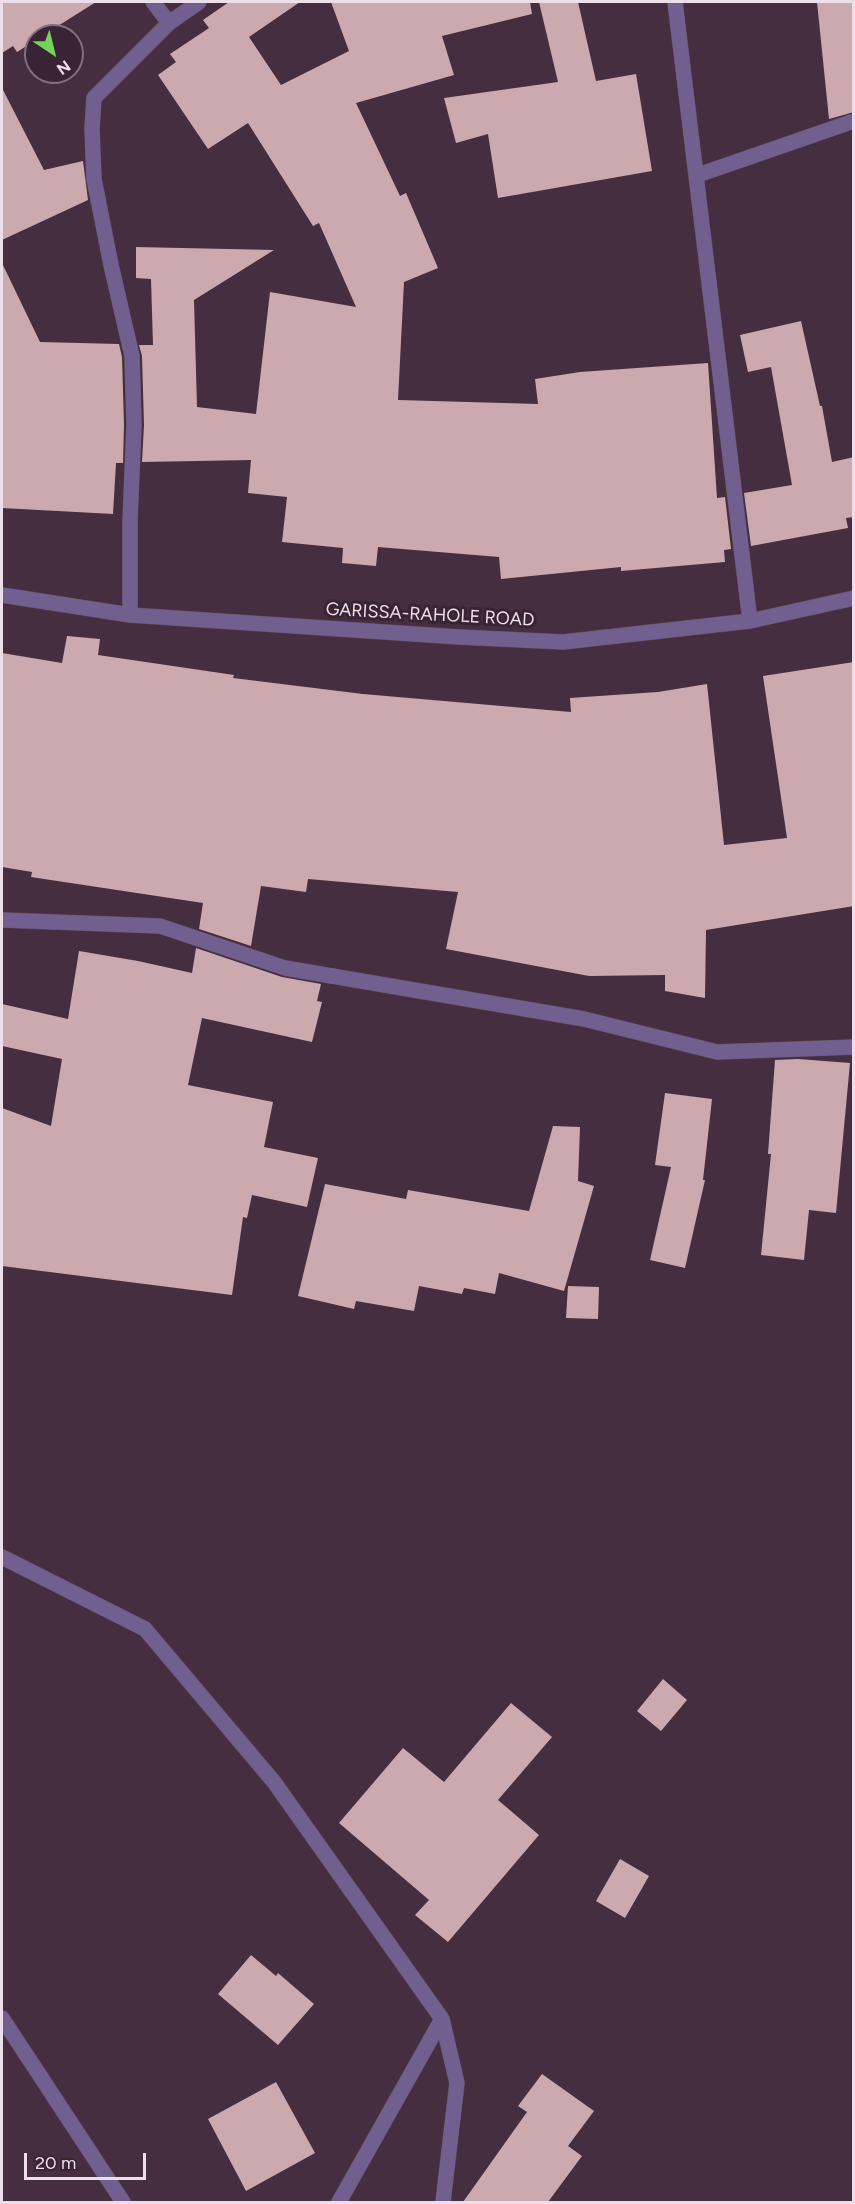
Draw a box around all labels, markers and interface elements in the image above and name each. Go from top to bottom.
north arrow [24,24,84,84]
text: N [53,56,74,79]
street label: GARISSA-RAHOLE ROAD [325,599,535,631]
scale bar [27,2141,148,2179]
text: 20 m [35,2152,76,2174]

